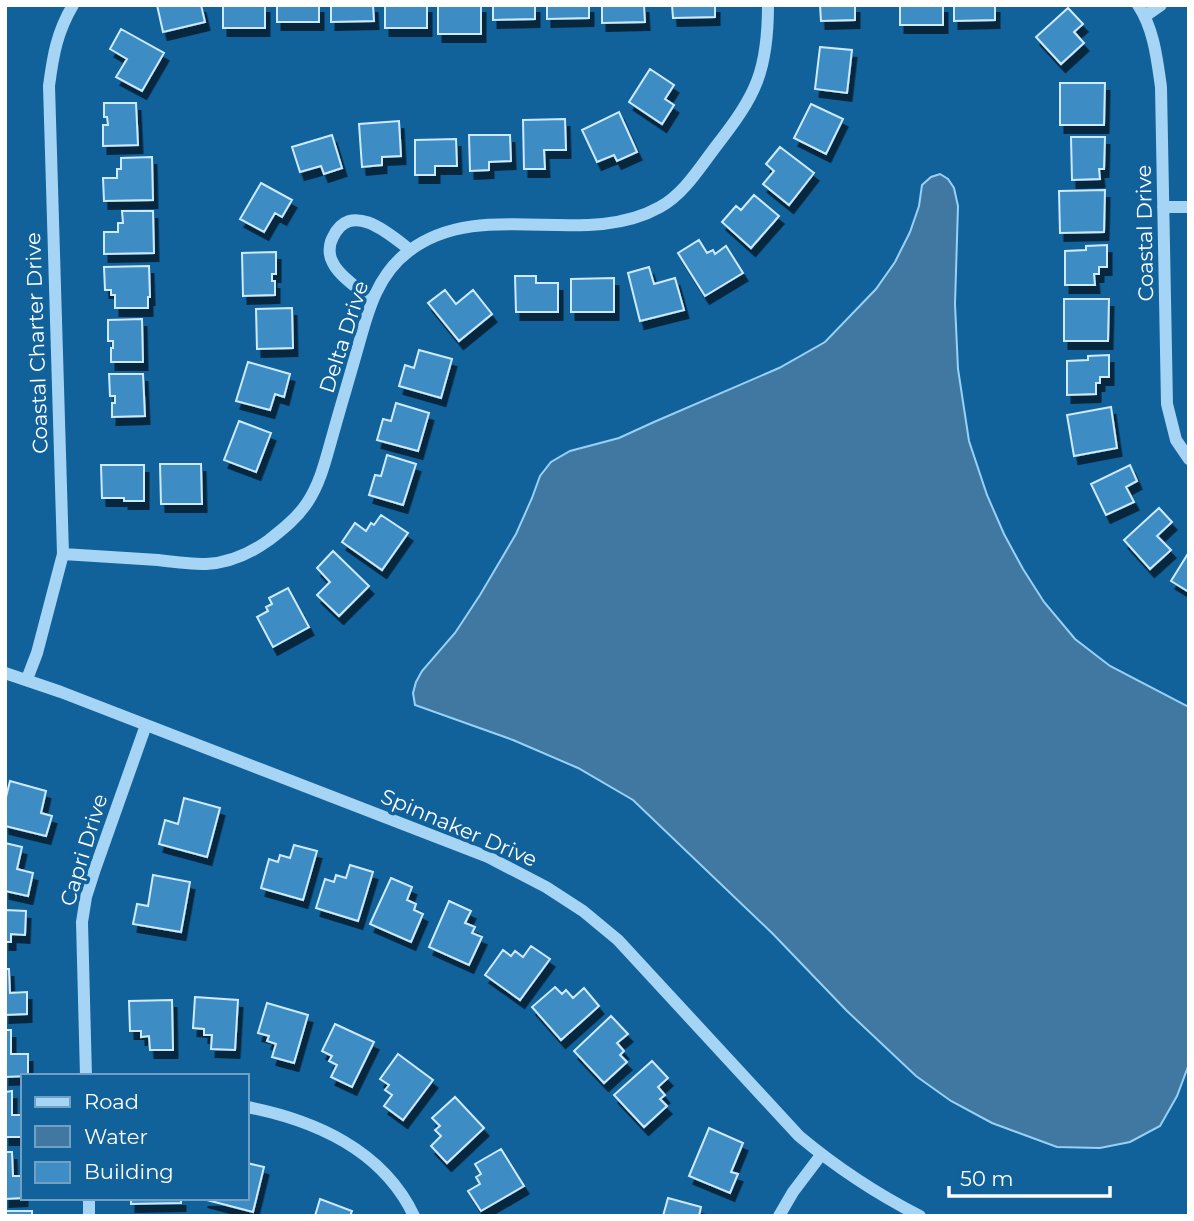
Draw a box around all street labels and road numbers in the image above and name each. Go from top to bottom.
street label: Coastal Drive [1131,164,1158,302]
street label: Coastal Charter Drive [20,232,53,454]
street label: Delta Drive [314,278,373,396]
street label: Spinnaker Drive [377,783,541,872]
street label: Capri Drive [55,791,112,909]

